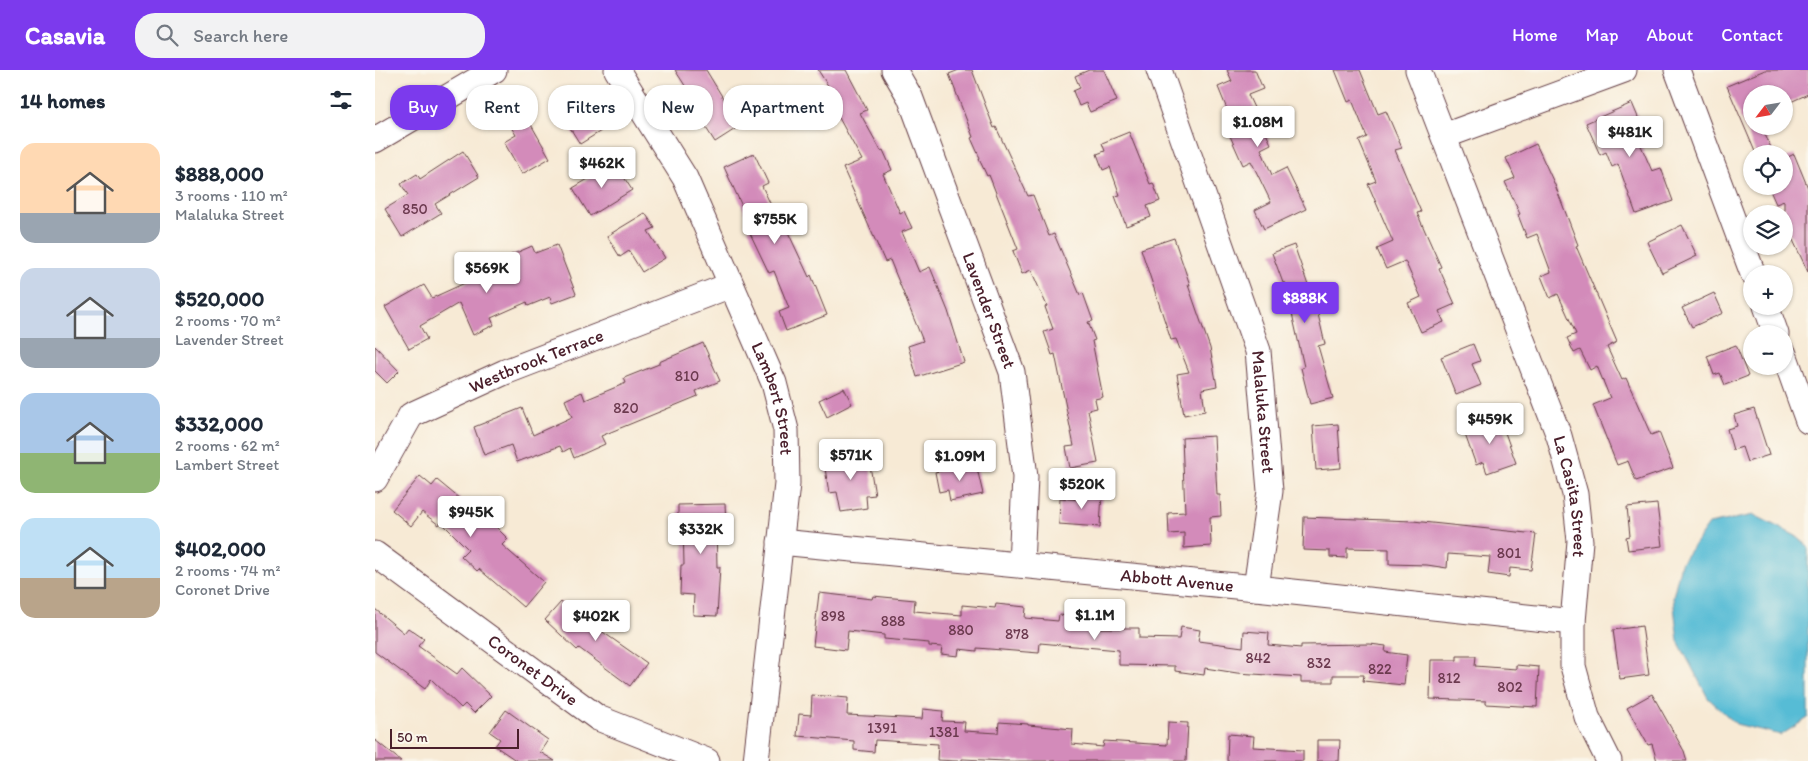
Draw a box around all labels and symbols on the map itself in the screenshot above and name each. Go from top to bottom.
north arrow [1743,85,1793,135]
pin: $1.08M [1217,106,1299,148]
pin: $481K [1595,116,1665,158]
pin: $462K [567,146,637,189]
house number: 850 [402,200,428,218]
pin: $755K [740,202,810,245]
street label: Lavender Street [958,249,1021,372]
pin: $569K [452,252,522,294]
pin: $888K [1270,282,1340,324]
street label: Westbrook Terrace [465,324,607,398]
street label: Lambert Street [746,338,797,456]
street label: Malaluka Street [1247,350,1279,474]
house number: 810 [675,367,699,385]
house number: 820 [613,399,639,417]
pin: $459K [1455,402,1525,445]
street label: La Casita Street [1548,433,1591,558]
pin: $571K [816,438,886,481]
pin: $1.09M [919,440,1001,482]
pin: $520K [1047,468,1117,510]
pin: $945K [436,496,506,538]
pin: $332K [666,512,736,555]
house number: 801 [1497,544,1521,562]
street label: Abbott Avenue [1120,564,1235,597]
pin: $1.1M [1060,598,1130,641]
pin: $402K [561,600,631,642]
house number: 898 [821,607,845,625]
house number: 888 [881,612,905,630]
house number: 880 [948,621,974,639]
house number: 878 [1005,625,1029,643]
street label: Coronet Drive [483,630,582,711]
house number: 842 [1245,649,1271,667]
house number: 832 [1307,654,1331,672]
house number: 822 [1368,660,1392,678]
house number: 812 [1437,669,1461,687]
house number: 802 [1497,678,1523,696]
house number: 1391 [867,719,897,737]
house number: 1381 [929,723,959,741]
scale bar [390,726,519,749]

